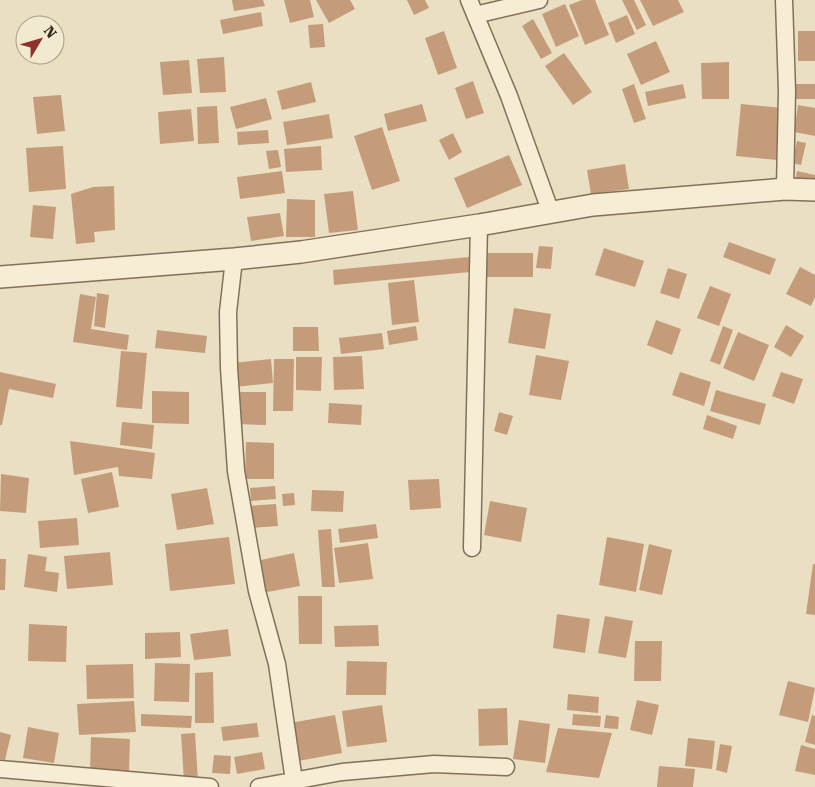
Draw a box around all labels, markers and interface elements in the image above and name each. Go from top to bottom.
north arrow [15,15,65,65]
text: N [41,23,60,41]

